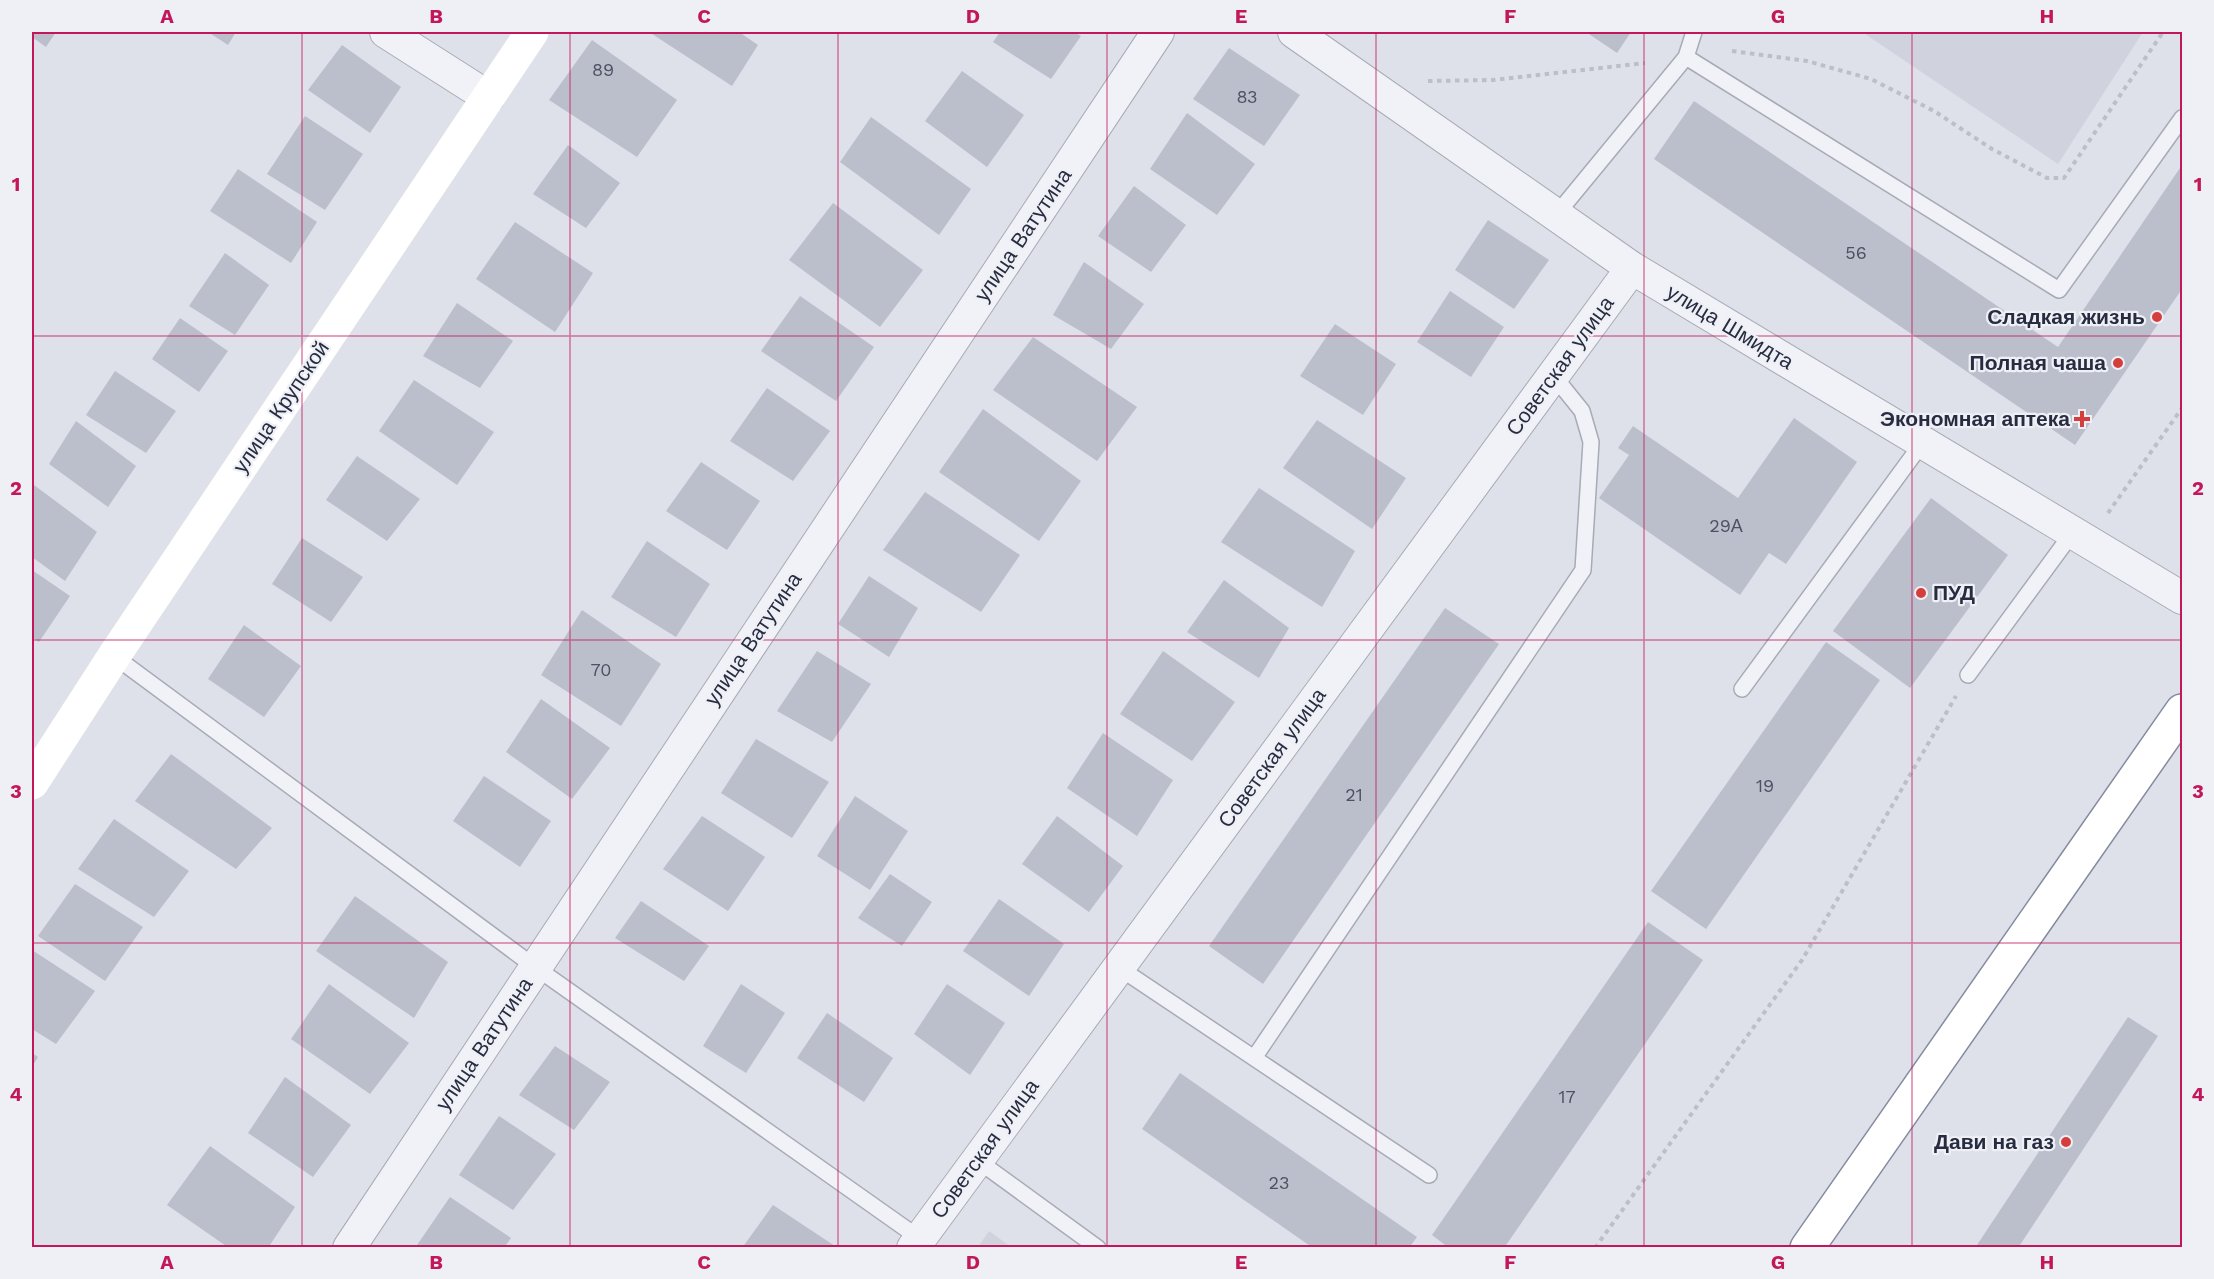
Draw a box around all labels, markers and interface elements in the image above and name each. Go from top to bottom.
text: A [160,4,174,28]
text: B [429,4,443,28]
text: C [697,4,711,28]
text: D [966,4,980,28]
text: E [1235,4,1247,28]
text: F [1504,4,1516,28]
text: G [1771,4,1785,28]
text: H [2040,4,2054,28]
house number: 89 [592,59,614,80]
house number: 83 [1236,86,1258,107]
street label: улица Ватутина [969,163,1076,306]
text: 1 [12,172,20,196]
text: 1 [2194,172,2202,196]
house number: 56 [1845,242,1867,263]
street label: улица Шмидта [1662,279,1799,374]
street label: Советская улица [1501,291,1619,440]
place label: Сладкая жизнь [1987,304,2145,329]
marker: Сладкая жизнь [2150,310,2164,324]
street label: улица Крупской [227,336,334,477]
place label: Полная чаша [1970,350,2106,375]
marker: Полная чаша [2111,356,2125,370]
place label: Экономная аптека [1880,406,2070,431]
marker: Экономная аптека [2075,412,2089,426]
text: 2 [10,476,22,500]
text: 2 [2192,476,2204,500]
house number: 29А [1709,515,1743,536]
street label: улица Ватутина [699,567,806,710]
place label: ПУД [1933,580,1975,605]
marker: ПУД [1914,586,1928,600]
house number: 70 [591,659,611,680]
street label: Советская улица [1213,683,1331,832]
house number: 19 [1756,775,1774,796]
text: 3 [10,779,22,803]
text: 3 [2192,779,2204,803]
house number: 21 [1345,784,1363,805]
street label: улица Ватутина [430,972,537,1115]
street label: Советская улица [926,1074,1044,1223]
text: 4 [10,1082,23,1106]
text: 4 [2192,1082,2205,1106]
house number: 17 [1558,1086,1576,1107]
place label: Дави на газ [1934,1129,2054,1154]
marker: Дави на газ [2059,1135,2073,1149]
house number: 23 [1269,1172,1290,1193]
text: A [160,1250,174,1274]
text: B [429,1250,443,1274]
text: C [697,1250,711,1274]
text: D [966,1250,980,1274]
text: E [1235,1250,1247,1274]
text: F [1504,1250,1516,1274]
text: G [1771,1250,1785,1274]
text: H [2040,1250,2054,1274]

